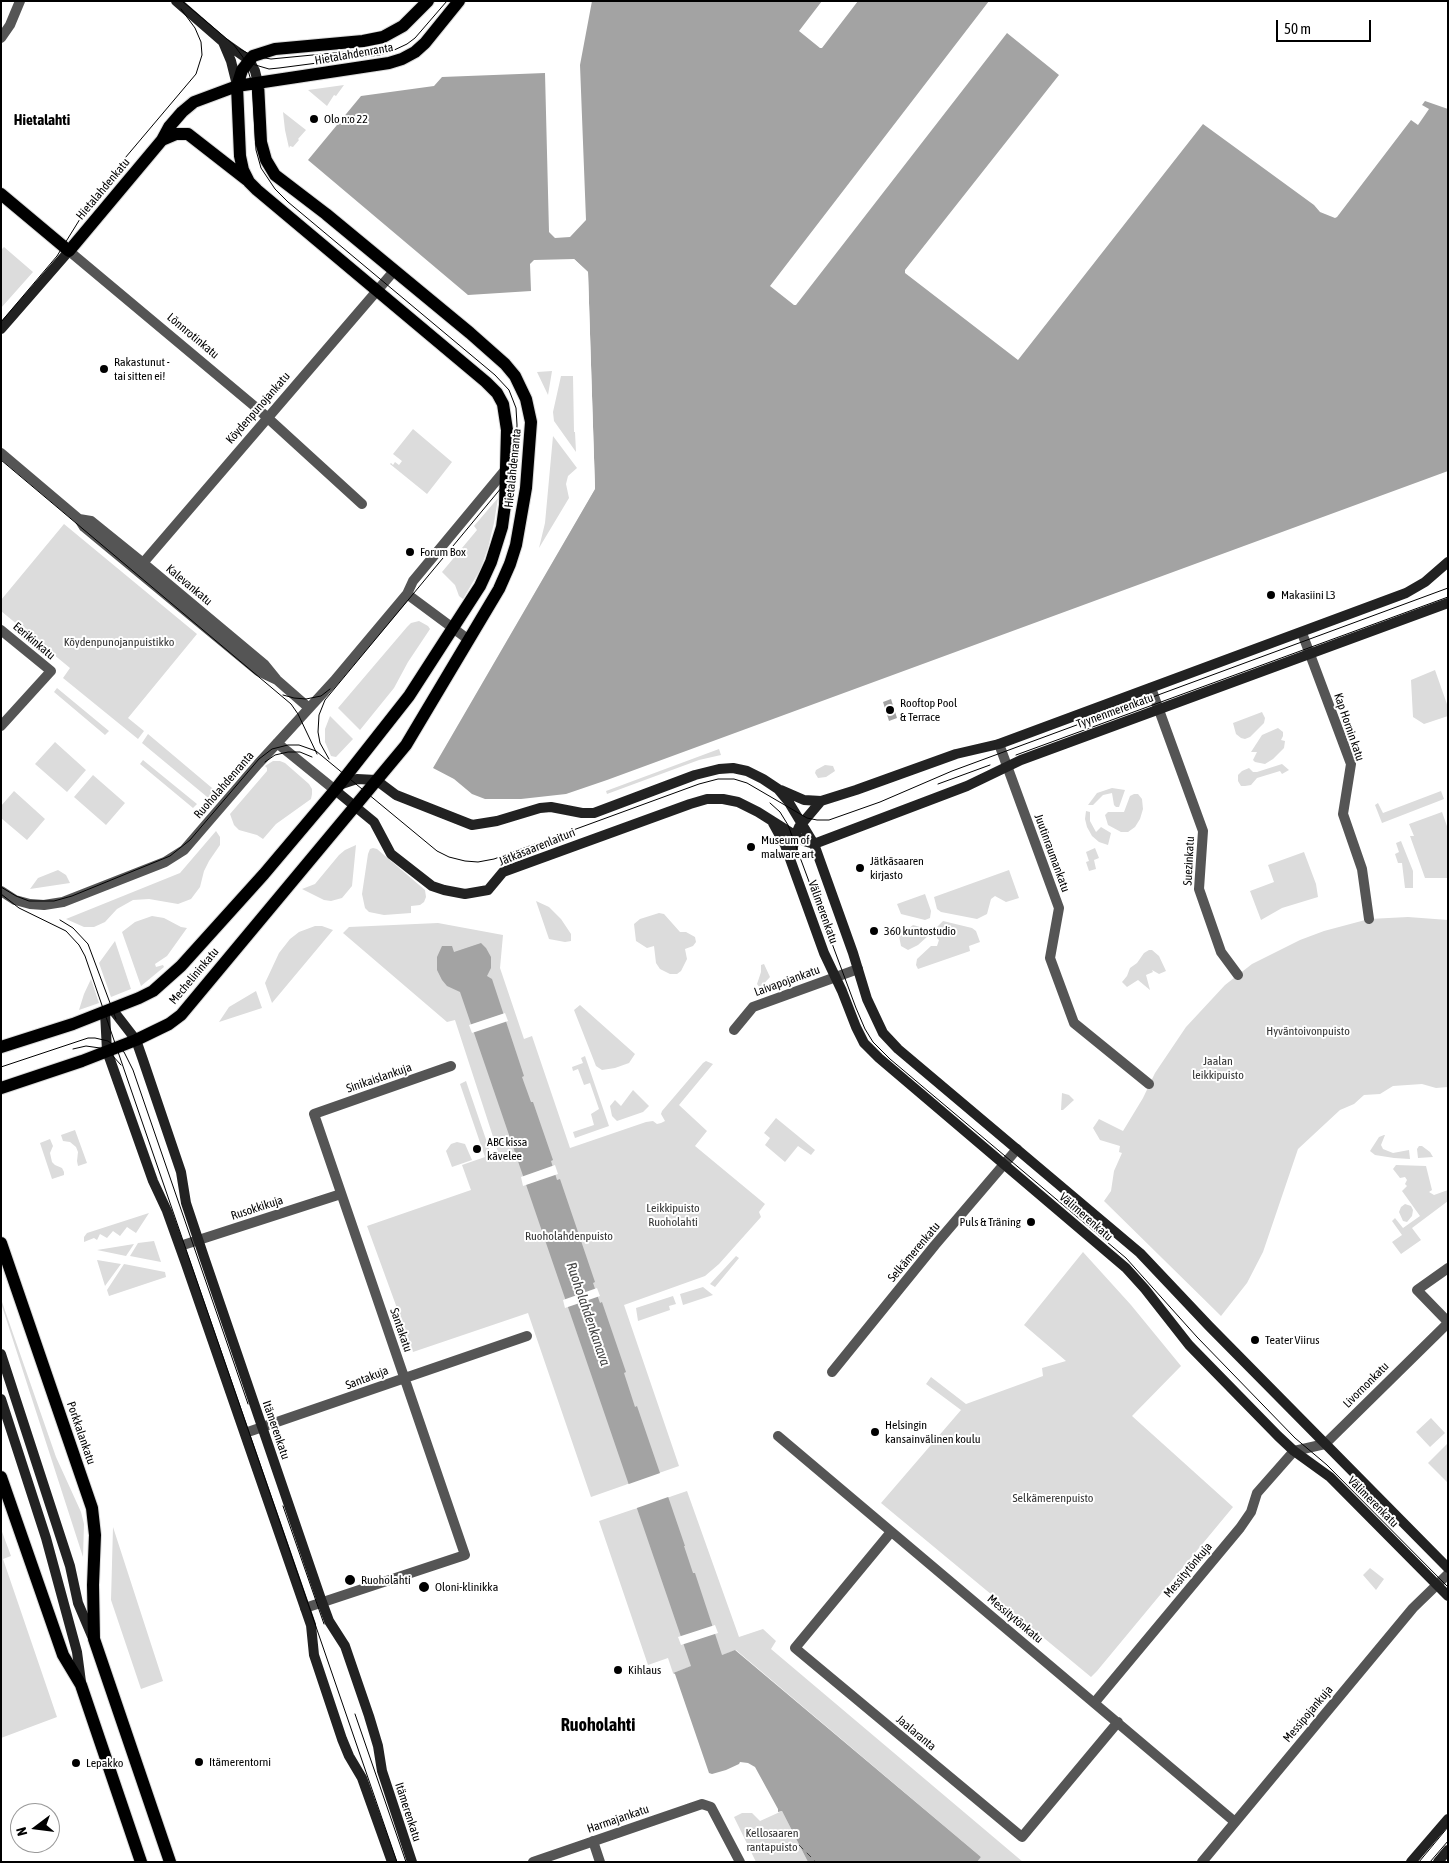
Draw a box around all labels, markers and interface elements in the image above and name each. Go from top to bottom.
scale bar [1279,10,1374,42]
text: 50 m [1284,20,1311,37]
street label: Hietalahdenranta [314,40,394,68]
district label: Hietalahti [14,111,70,129]
place label: Olo n:o 22 [324,112,368,126]
marker: Olo n:o 22 [308,113,320,125]
street label: Hietalahdenkatu [73,155,133,223]
street label: Lönnrotinkatu [164,310,222,362]
place label: Rakastunut - tai sitten ei! [114,355,170,383]
marker: Rakastunut - tai sitten ei! [98,363,110,375]
street label: Köydenpunojankatu [223,369,293,447]
street label: Hietalahdenranta [502,428,524,508]
place label: Forum Box [420,545,466,559]
marker: Forum Box [404,546,416,558]
street label: Kalevankatu [163,562,215,608]
place label: Makasiini L3 [1281,588,1336,602]
marker: Makasiini L3 [1265,589,1277,601]
street label: Eerikinkatu [10,619,58,663]
park label: Köydenpunojanpuistikko [64,635,174,649]
street label: Tyynenmerenkatu [1075,690,1155,732]
street label: Kap Hornin katu [1331,691,1367,763]
place label: Rooftop Pool & Terrace [900,696,957,724]
marker: Rooftop Pool & Terrace [884,704,896,716]
street label: Ruoholahdenranta [191,749,257,821]
street label: Juutinraumankatu [1031,812,1073,894]
street label: Jätkäsaarenlaituri [497,825,577,869]
place label: Museum of malware art [761,833,814,861]
street label: Suezinkatu [1181,836,1197,886]
marker: Museum of malware art [745,841,757,853]
place label: Jätkäsaaren kirjasto [870,854,924,882]
marker: Jätkäsaaren kirjasto [854,862,866,874]
street label: Välimerenkatu [805,879,841,945]
place label: 360 kuntostudio [884,924,956,938]
marker: 360 kuntostudio [868,925,880,937]
street label: Mechelininkatu [166,945,222,1007]
street label: Laivapojankatu [752,962,822,1000]
park label: Hyväntoivonpuisto [1266,1024,1350,1038]
park label: Jaalan leikkipuisto [1192,1054,1244,1082]
street label: Sinikaislankuja [344,1060,414,1096]
place label: ABC kissa kävelee [487,1135,527,1163]
marker: ABC kissa kävelee [471,1143,483,1155]
street label: Välimerenkatu [1056,1190,1116,1244]
street label: Rusokkikuja [229,1193,285,1223]
park label: Leikkipuisto Ruoholahti [646,1201,700,1229]
place label: Puls & Träning [959,1215,1021,1229]
marker: Puls & Träning [1025,1216,1037,1228]
street label: Selkämerenkatu [885,1219,943,1285]
park label: Ruoholahdenpuisto [525,1229,613,1243]
water label: Ruoholahdenkanava [562,1260,614,1368]
street label: Santakatu [387,1306,415,1354]
place label: Teater Viirus [1265,1333,1320,1347]
marker: Teater Viirus [1249,1334,1261,1346]
street label: Livornonkatu [1340,1359,1392,1411]
street label: Santakuja [343,1363,391,1393]
street label: Itämerenkatu [259,1399,293,1461]
street label: Porkkalankatu [63,1400,99,1466]
place label: Helsingin kansainvälinen koulu [885,1418,981,1446]
marker: Helsingin kansainvälinen koulu [869,1426,881,1438]
street label: Välimerenkatu [1345,1474,1401,1530]
park label: Selkämerenpuisto [1013,1491,1093,1505]
street label: Messitytönkuja [1161,1540,1215,1600]
marker: Ruoholahti [343,1573,357,1587]
place label: Ruoholahti [361,1573,411,1587]
marker: Oloni-klinikka [417,1580,431,1594]
place label: Oloni-klinikka [435,1580,498,1594]
street label: Messitytönkatu [984,1592,1046,1646]
place label: Kihlaus [628,1663,661,1677]
marker: Kihlaus [612,1664,624,1676]
street label: Messipojankuja [1280,1683,1336,1745]
street label: Jaalaranta [893,1712,939,1754]
district label: Ruoholahti [561,1714,635,1736]
place label: Itämerentorni [209,1755,271,1769]
place label: Lepakko [86,1756,123,1770]
marker: Itämerentorni [193,1756,205,1768]
marker: Lepakko [70,1757,82,1769]
street label: Itämerenkatu [392,1781,424,1843]
street label: Harmajankatu [585,1802,651,1836]
north arrow [10,1803,60,1853]
text: N [13,1826,30,1838]
park label: Kellosaaren rantapuisto [745,1826,799,1854]

